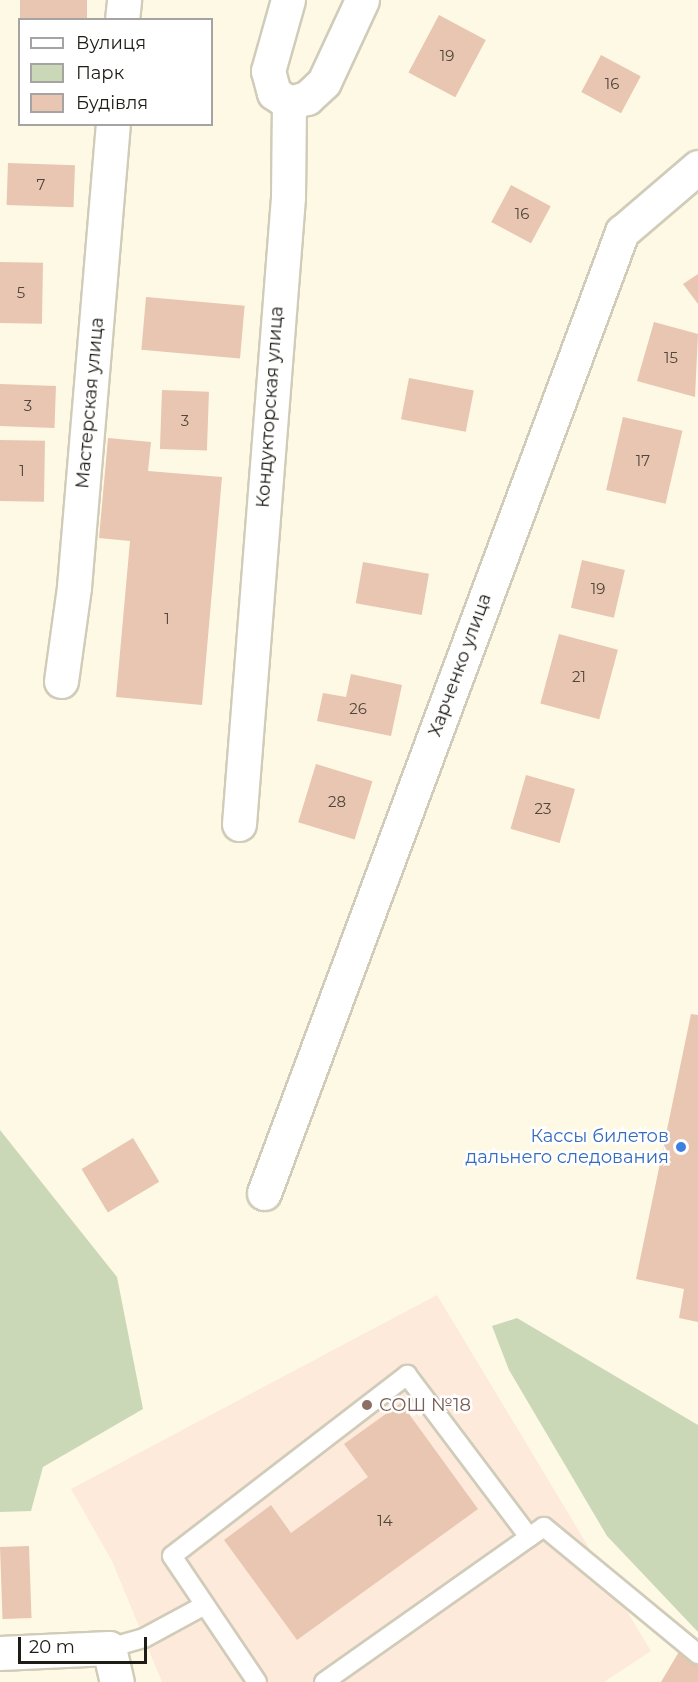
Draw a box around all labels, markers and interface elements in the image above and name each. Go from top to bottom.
legend [18,18,213,126]
text: Вулиця [76,32,146,54]
house number: 19 [440,47,454,65]
text: Парк [76,62,124,84]
house number: 16 [605,75,619,93]
text: Будівля [76,92,148,114]
house number: 7 [37,176,45,194]
house number: 16 [515,205,529,223]
house number: 5 [17,284,25,302]
street label: Кондукторская улица [252,305,288,509]
street label: Мастерская улица [72,316,108,490]
house number: 15 [664,349,678,367]
house number: 3 [24,397,32,415]
house number: 3 [181,412,189,430]
house number: 17 [636,452,650,470]
house number: 1 [19,462,25,480]
house number: 19 [591,580,605,598]
street label: Харченко улица [424,590,496,740]
house number: 1 [164,610,170,628]
house number: 21 [572,668,586,686]
house number: 26 [349,700,367,718]
house number: 28 [328,793,346,811]
house number: 23 [535,800,551,818]
place label: Кассы билетов дальнего следования [466,1126,669,1168]
marker: Кассы билетов дальнего следования [674,1140,688,1154]
place label: СОШ №18 [379,1394,471,1416]
marker: СОШ №18 [360,1398,374,1412]
house number: 14 [377,1512,393,1530]
scale bar [21,1625,150,1663]
text: 20 m [29,1636,75,1658]

